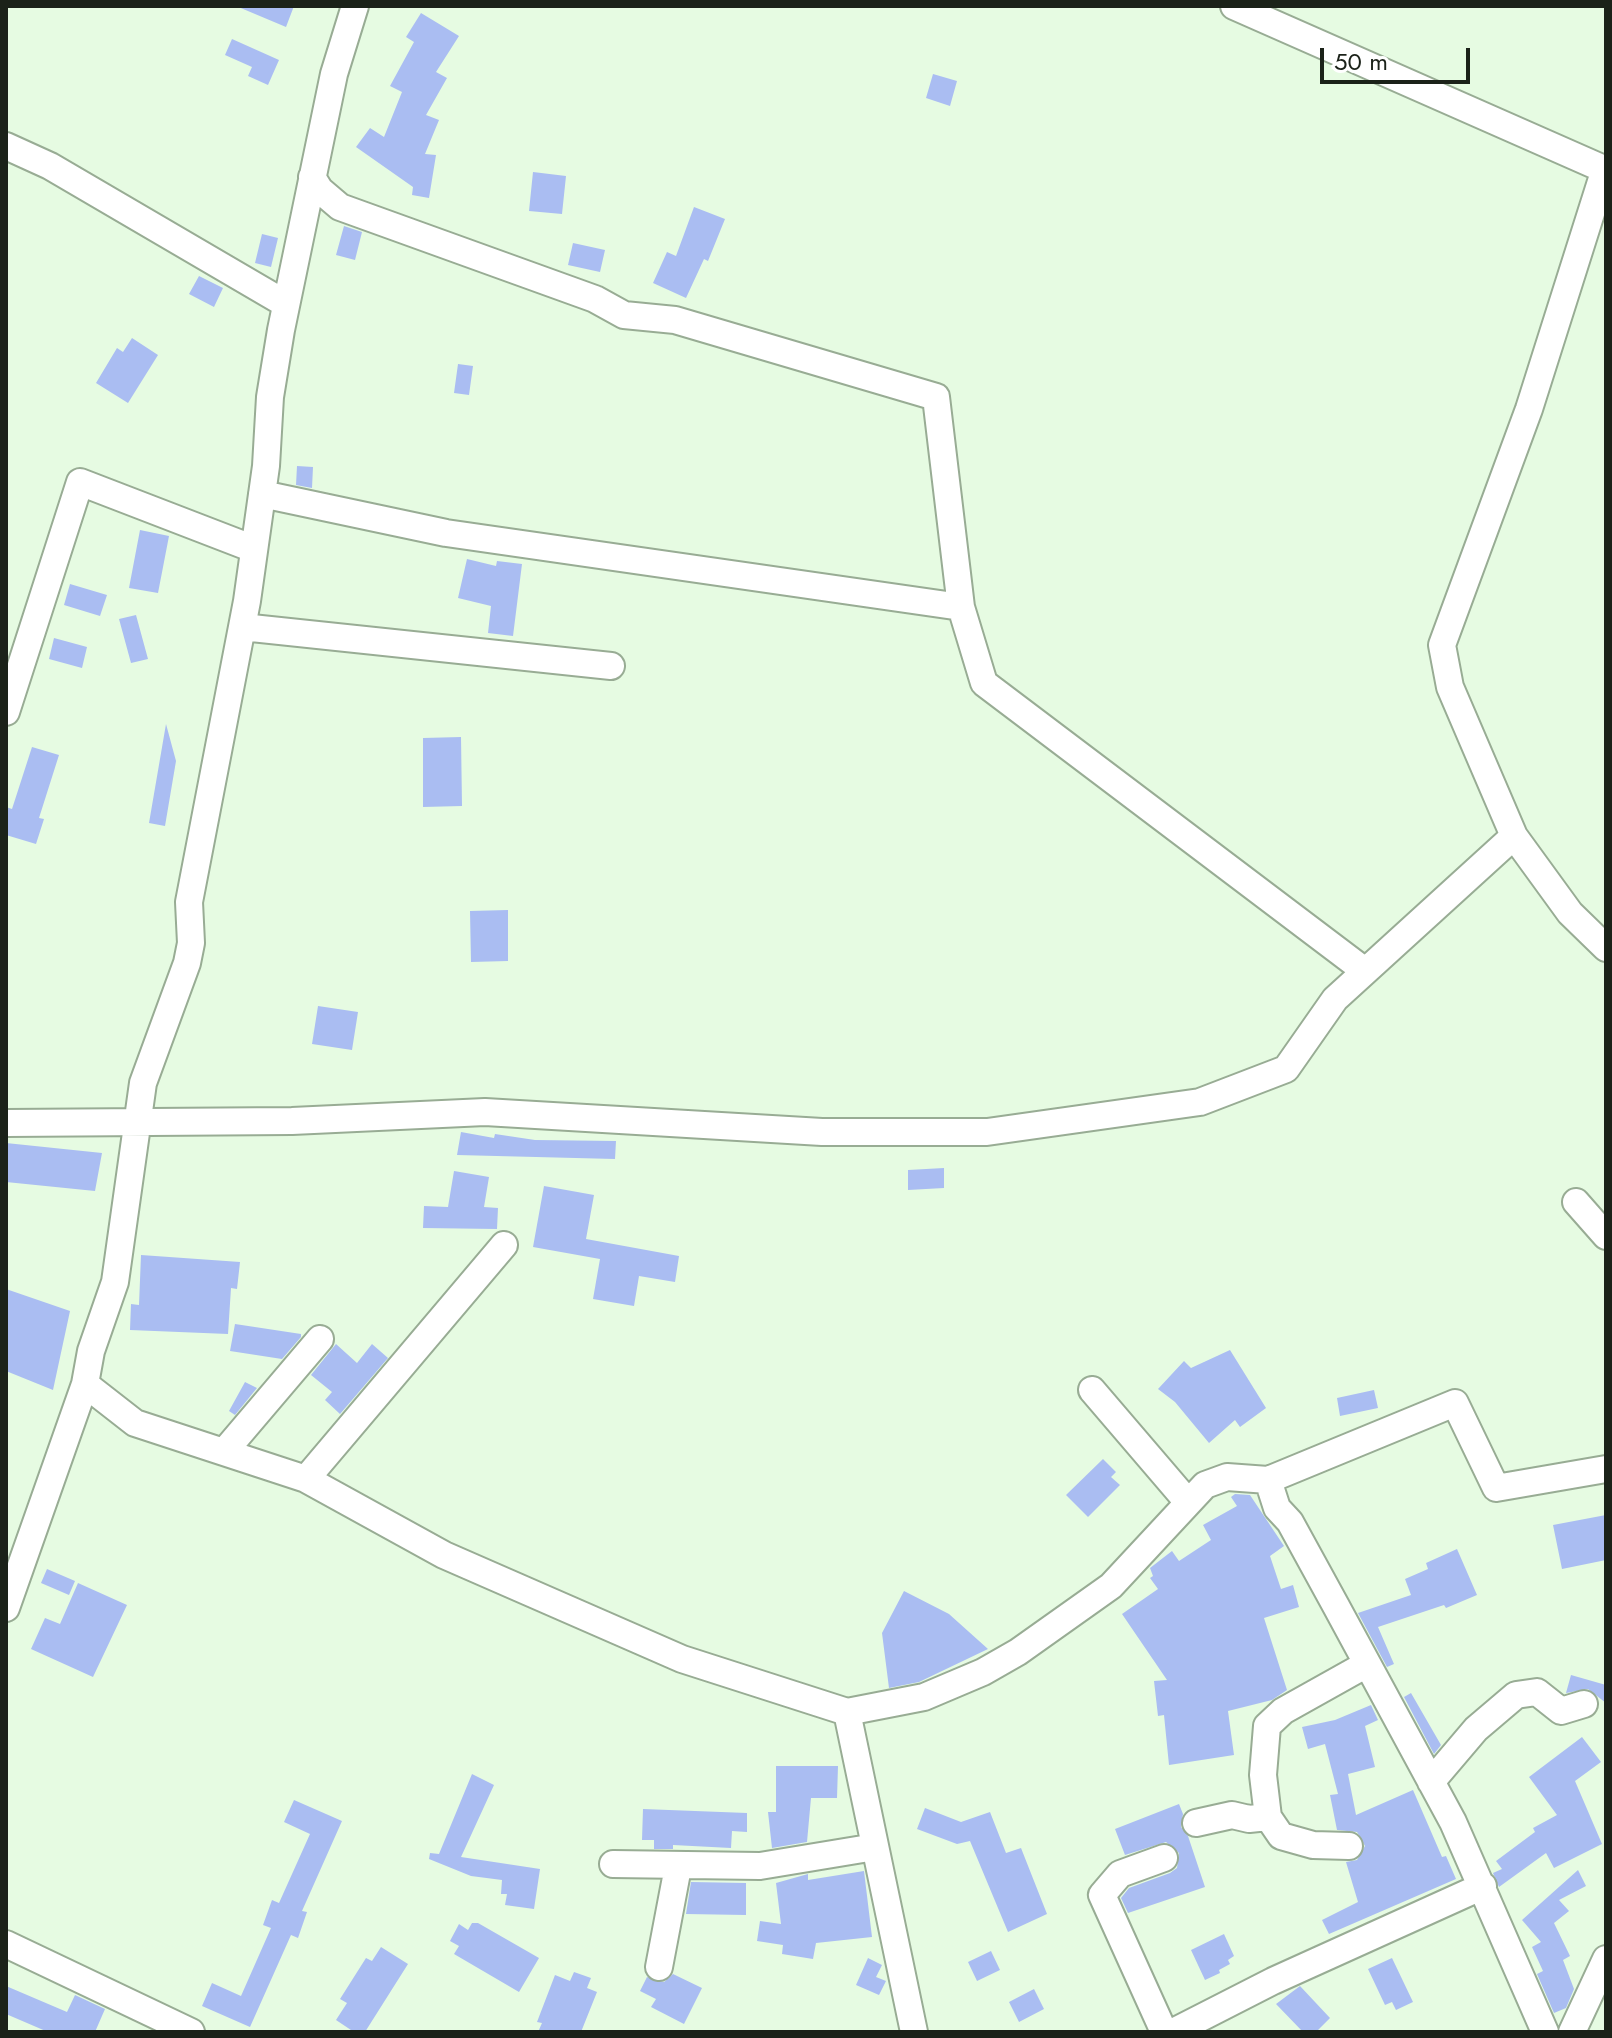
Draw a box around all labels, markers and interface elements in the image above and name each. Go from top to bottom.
scale bar [1324,32,1474,82]
text: 50 m [1334,44,1388,79]

